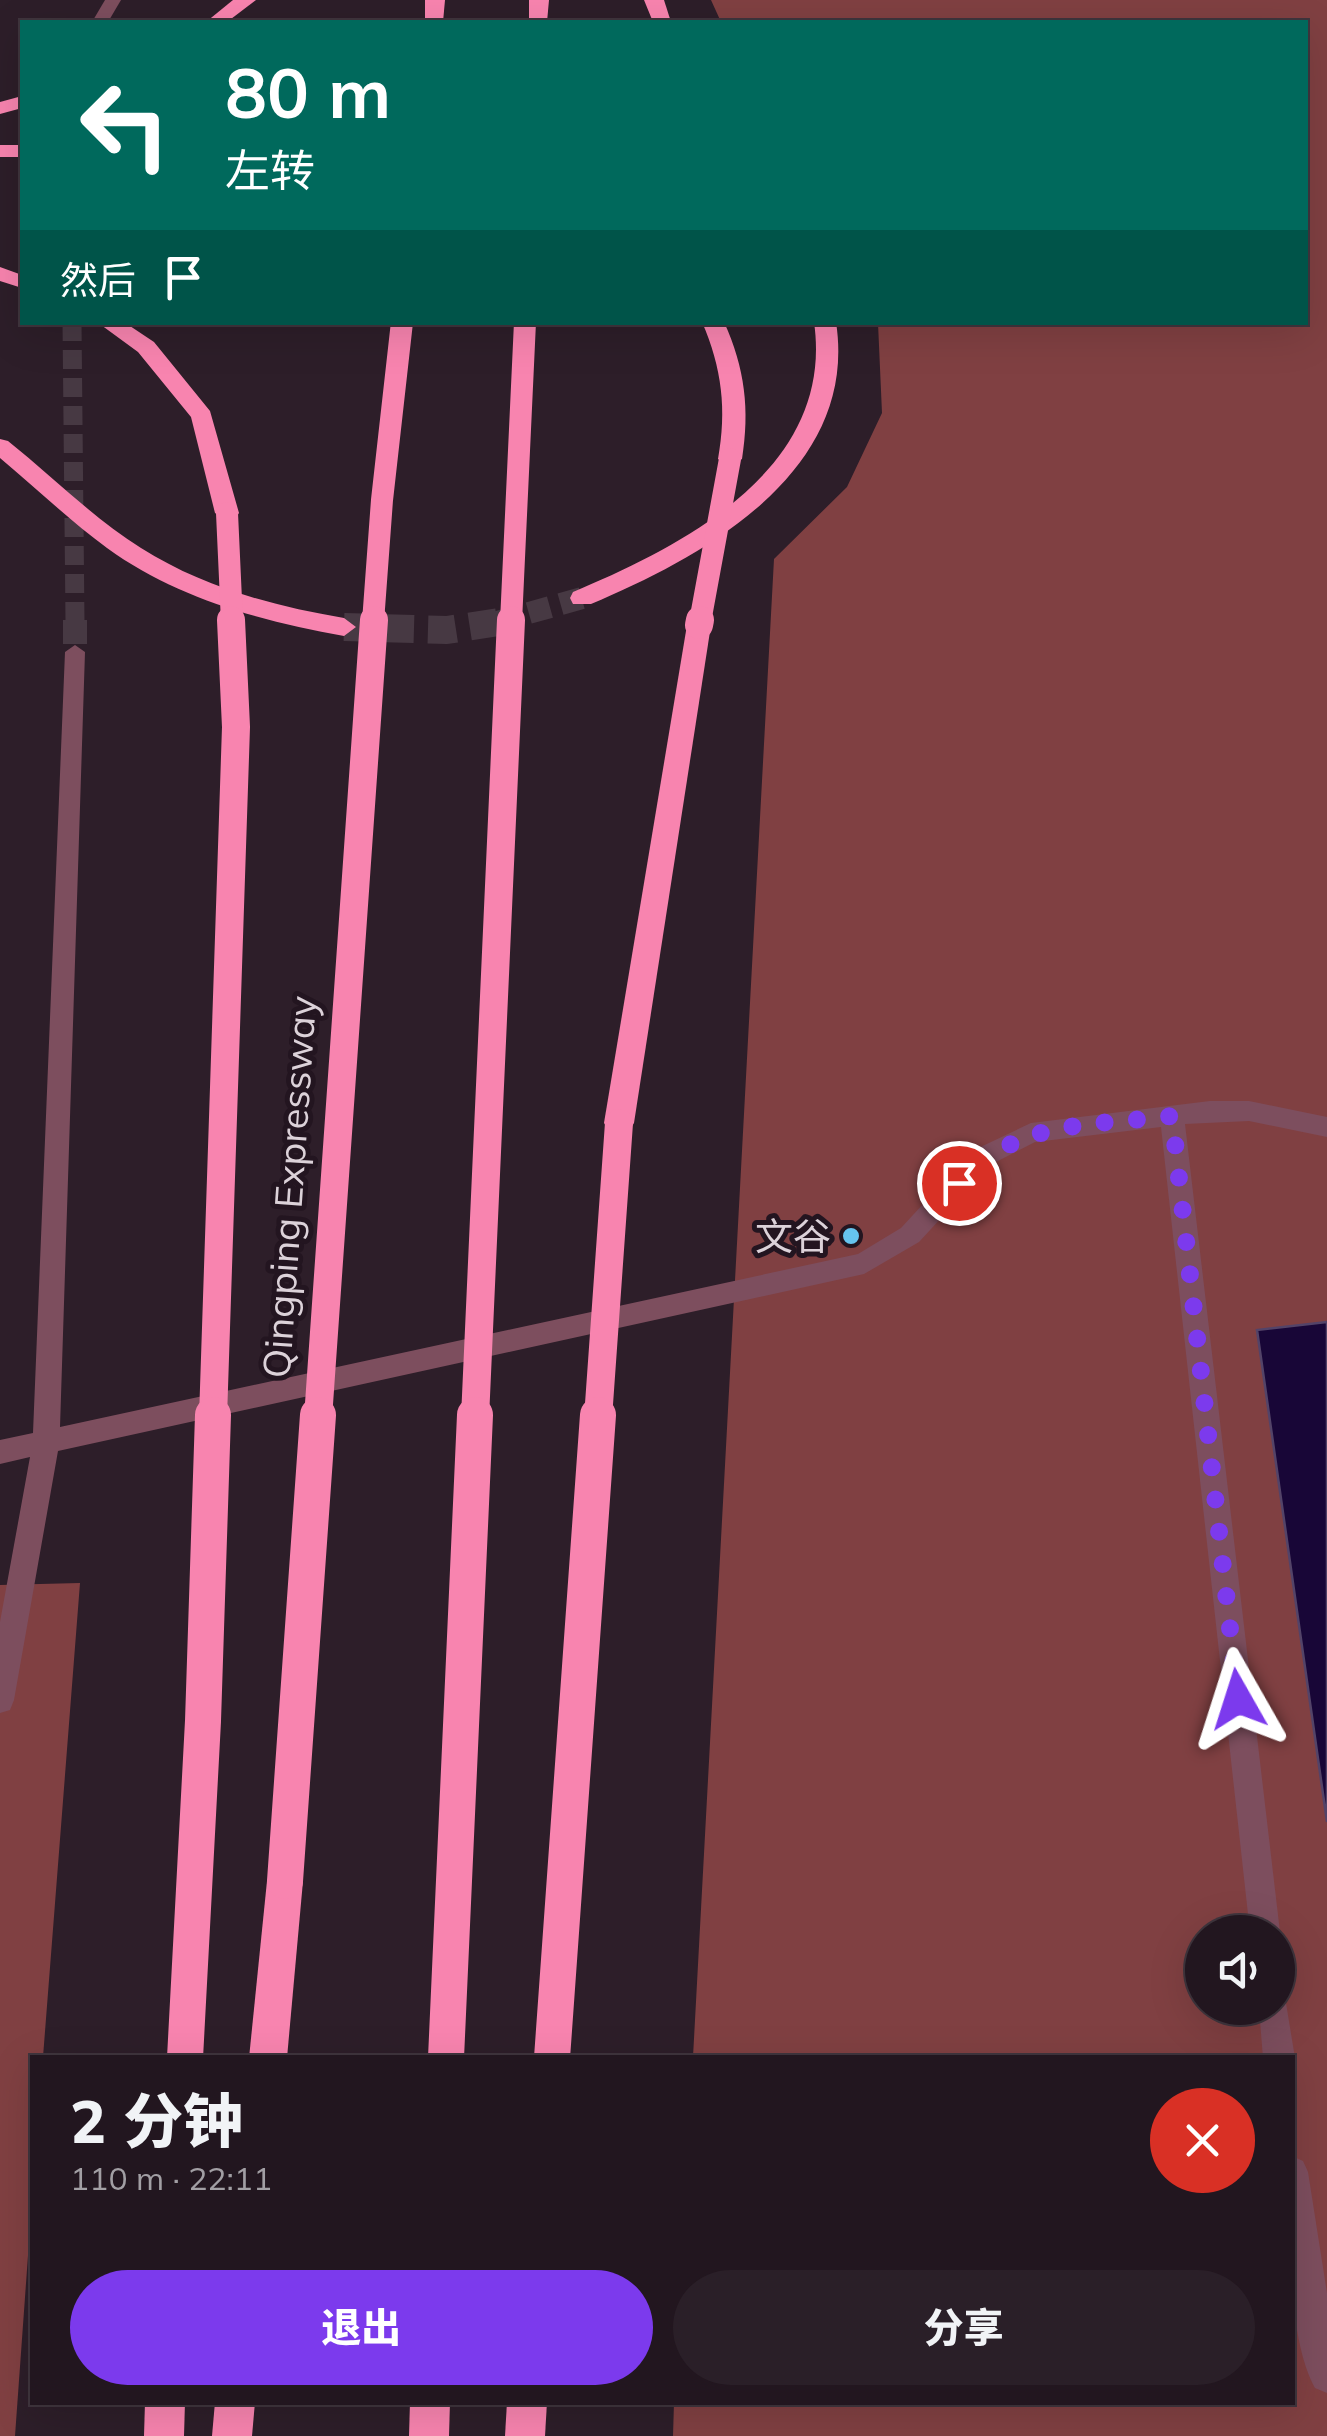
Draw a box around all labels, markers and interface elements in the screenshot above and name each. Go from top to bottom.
text: 80 m [225,48,391,136]
icon: left [60,60,190,190]
text: 左转 [225,142,315,198]
icon: arrive [156,250,211,305]
text: 然后 [60,256,136,304]
street label: Qingping Expressway [252,994,326,1380]
pin [917,1141,1002,1226]
icon: arrive [932,1156,987,1211]
place label: 文谷 [755,1212,831,1260]
marker: 文谷 [840,1225,862,1247]
position arrow [1186,1647,1290,1751]
map controls [1185,1915,1295,2025]
button: sound [1185,1915,1295,2025]
text: 2 分钟 [70,2083,243,2158]
button: close [1150,2088,1255,2193]
text: 110 m · 22:11 [70,2158,272,2198]
button: 退出 [70,2270,653,2385]
button: 分享 [673,2270,1255,2385]

